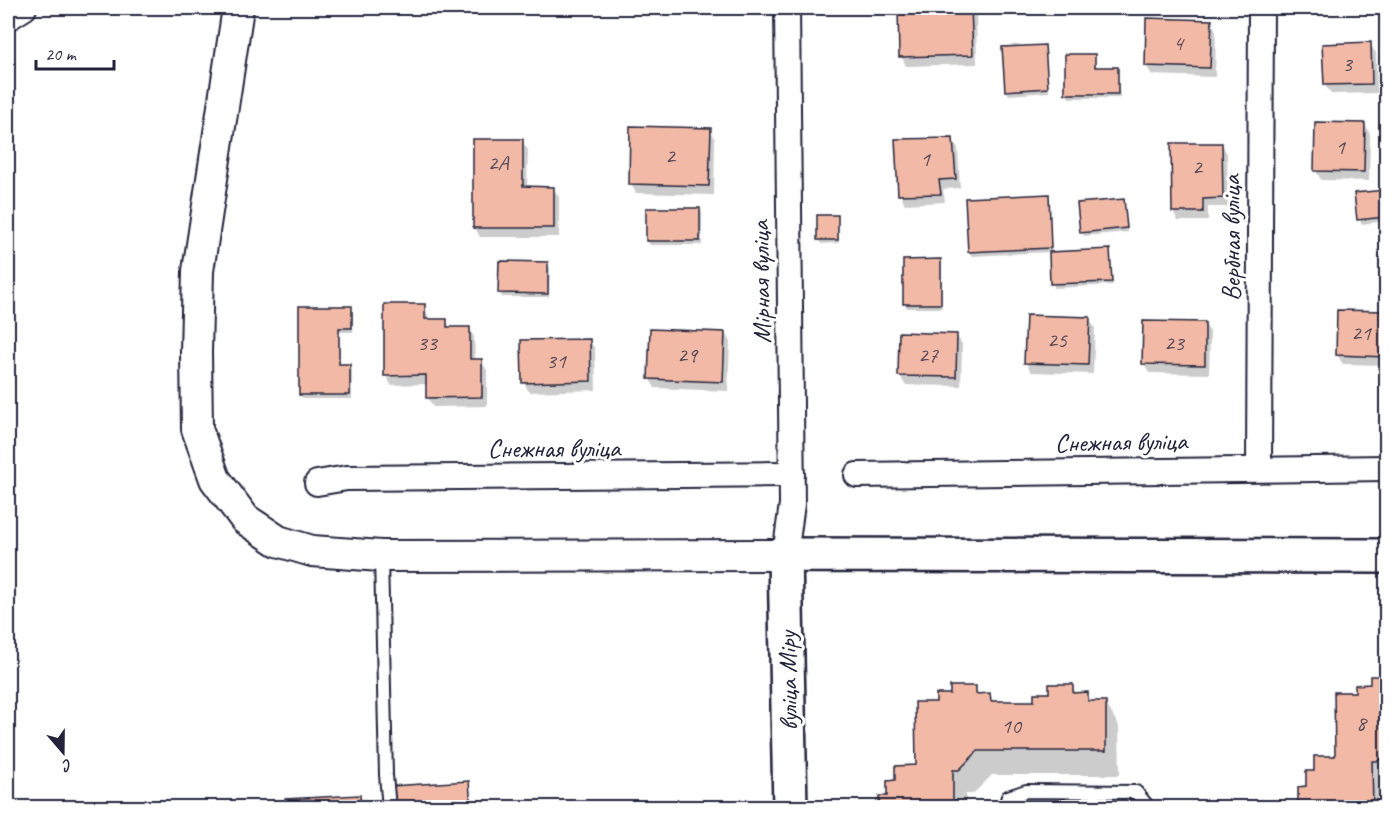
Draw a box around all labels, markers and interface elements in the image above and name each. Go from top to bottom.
house number: 4 [1173,29,1185,57]
scale bar [36,33,114,71]
text: 20 m [45,43,78,65]
house number: 3 [1342,50,1354,78]
house number: 1 [1335,133,1346,161]
house number: 2 [665,142,677,170]
house number: 1 [920,145,931,173]
house number: 2А [488,149,509,177]
house number: 2 [1192,153,1204,181]
street label: Вербная вуліца [1215,173,1248,301]
street label: Мірная вуліца [743,219,779,344]
house number: 21 [1351,319,1372,347]
house number: 25 [1047,326,1068,354]
house number: 33 [417,329,439,357]
house number: 23 [1164,329,1186,357]
house number: 29 [677,341,699,369]
house number: 27 [918,341,939,369]
house number: 31 [546,347,567,375]
street label: Снежная вуліца [1054,424,1189,460]
street label: Снежная вуліца [488,432,622,465]
street label: вуліца Міру [771,629,805,731]
house number: 8 [1356,709,1368,737]
house number: 10 [1001,712,1023,740]
north arrow [33,722,93,782]
text: С [59,754,75,777]

